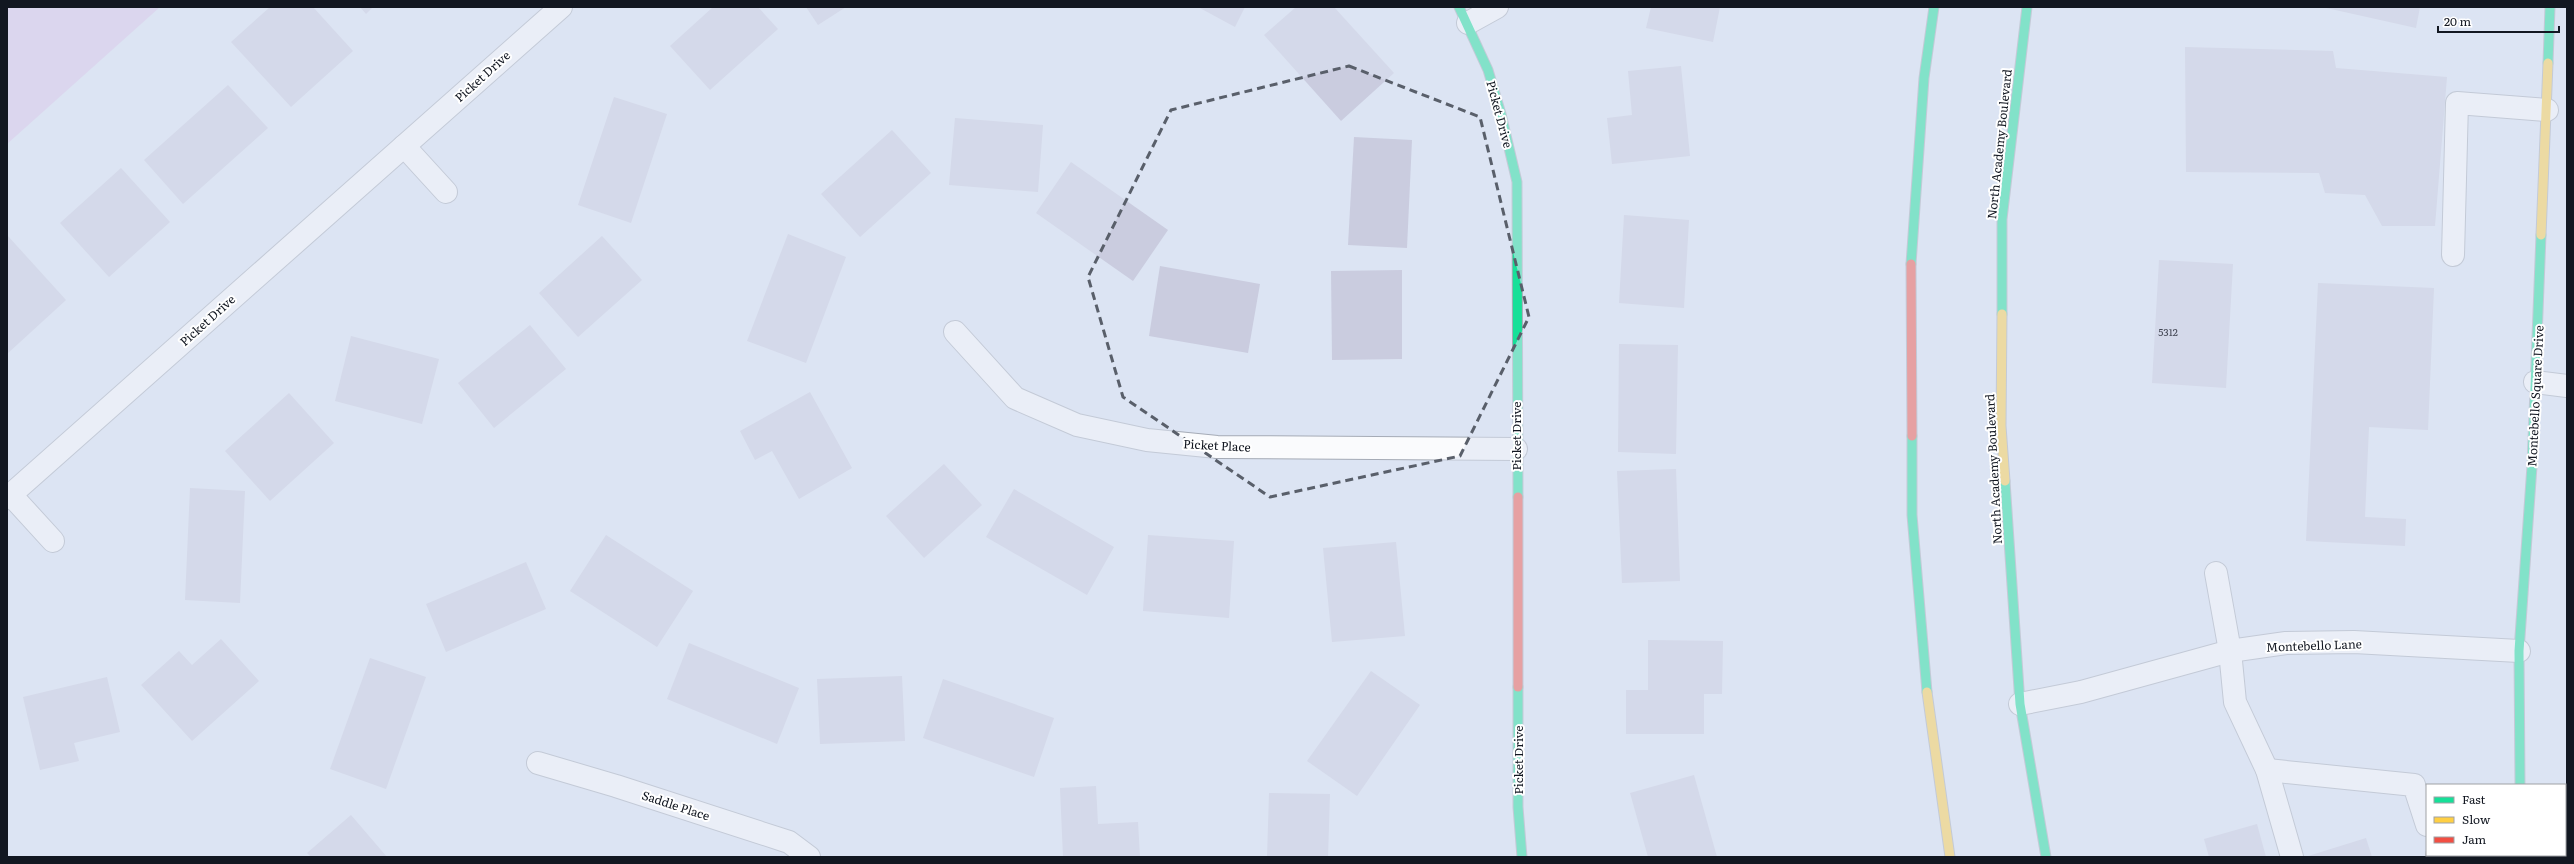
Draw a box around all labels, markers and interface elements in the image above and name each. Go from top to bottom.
scale bar [2438,8,2559,34]
text: 20 m [2444,12,2471,30]
street label: Picket Drive [450,46,514,106]
street label: North Academy Boulevard [1982,68,2016,220]
street label: Picket Drive [1482,78,1518,150]
street label: Picket Drive [175,290,239,350]
house number: 5312 [2158,324,2178,339]
street label: Montebello Square Drive [2522,325,2548,467]
street label: North Academy Boulevard [1980,393,2006,545]
street label: Picket Drive [1507,401,1525,471]
street label: Picket Place [1183,434,1251,456]
street label: Montebello Lane [2266,634,2362,656]
street label: Picket Drive [1509,725,1527,795]
legend [2426,784,2566,856]
street label: Saddle Place [640,786,712,824]
text: Fast [2462,790,2486,808]
text: Slow [2462,810,2491,828]
text: Jam [2462,830,2487,848]

